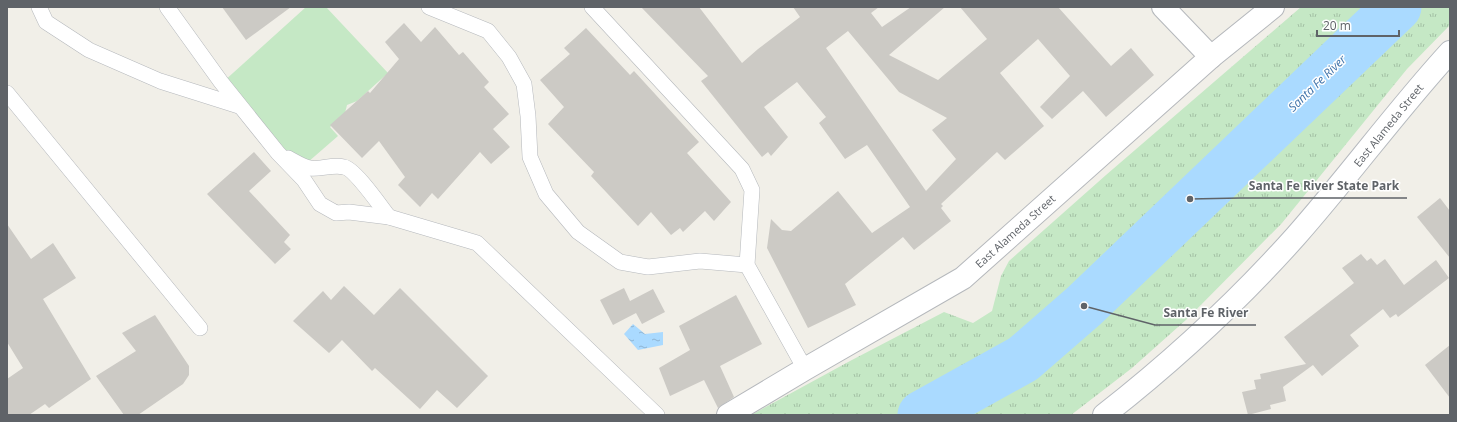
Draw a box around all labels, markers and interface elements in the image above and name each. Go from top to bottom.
scale bar [1317,12,1399,38]
text: 20 m [1323,17,1351,34]
water label: Santa Fe River [1284,50,1351,115]
street label: East Alameda Street [1350,80,1426,170]
callout: Santa Fe River State Park [1240,174,1407,198]
text: Santa Fe River State Park [1249,177,1400,194]
street label: East Alameda Street [972,191,1058,271]
callout: Santa Fe River [1155,301,1256,325]
text: Santa Fe River [1163,304,1249,321]

